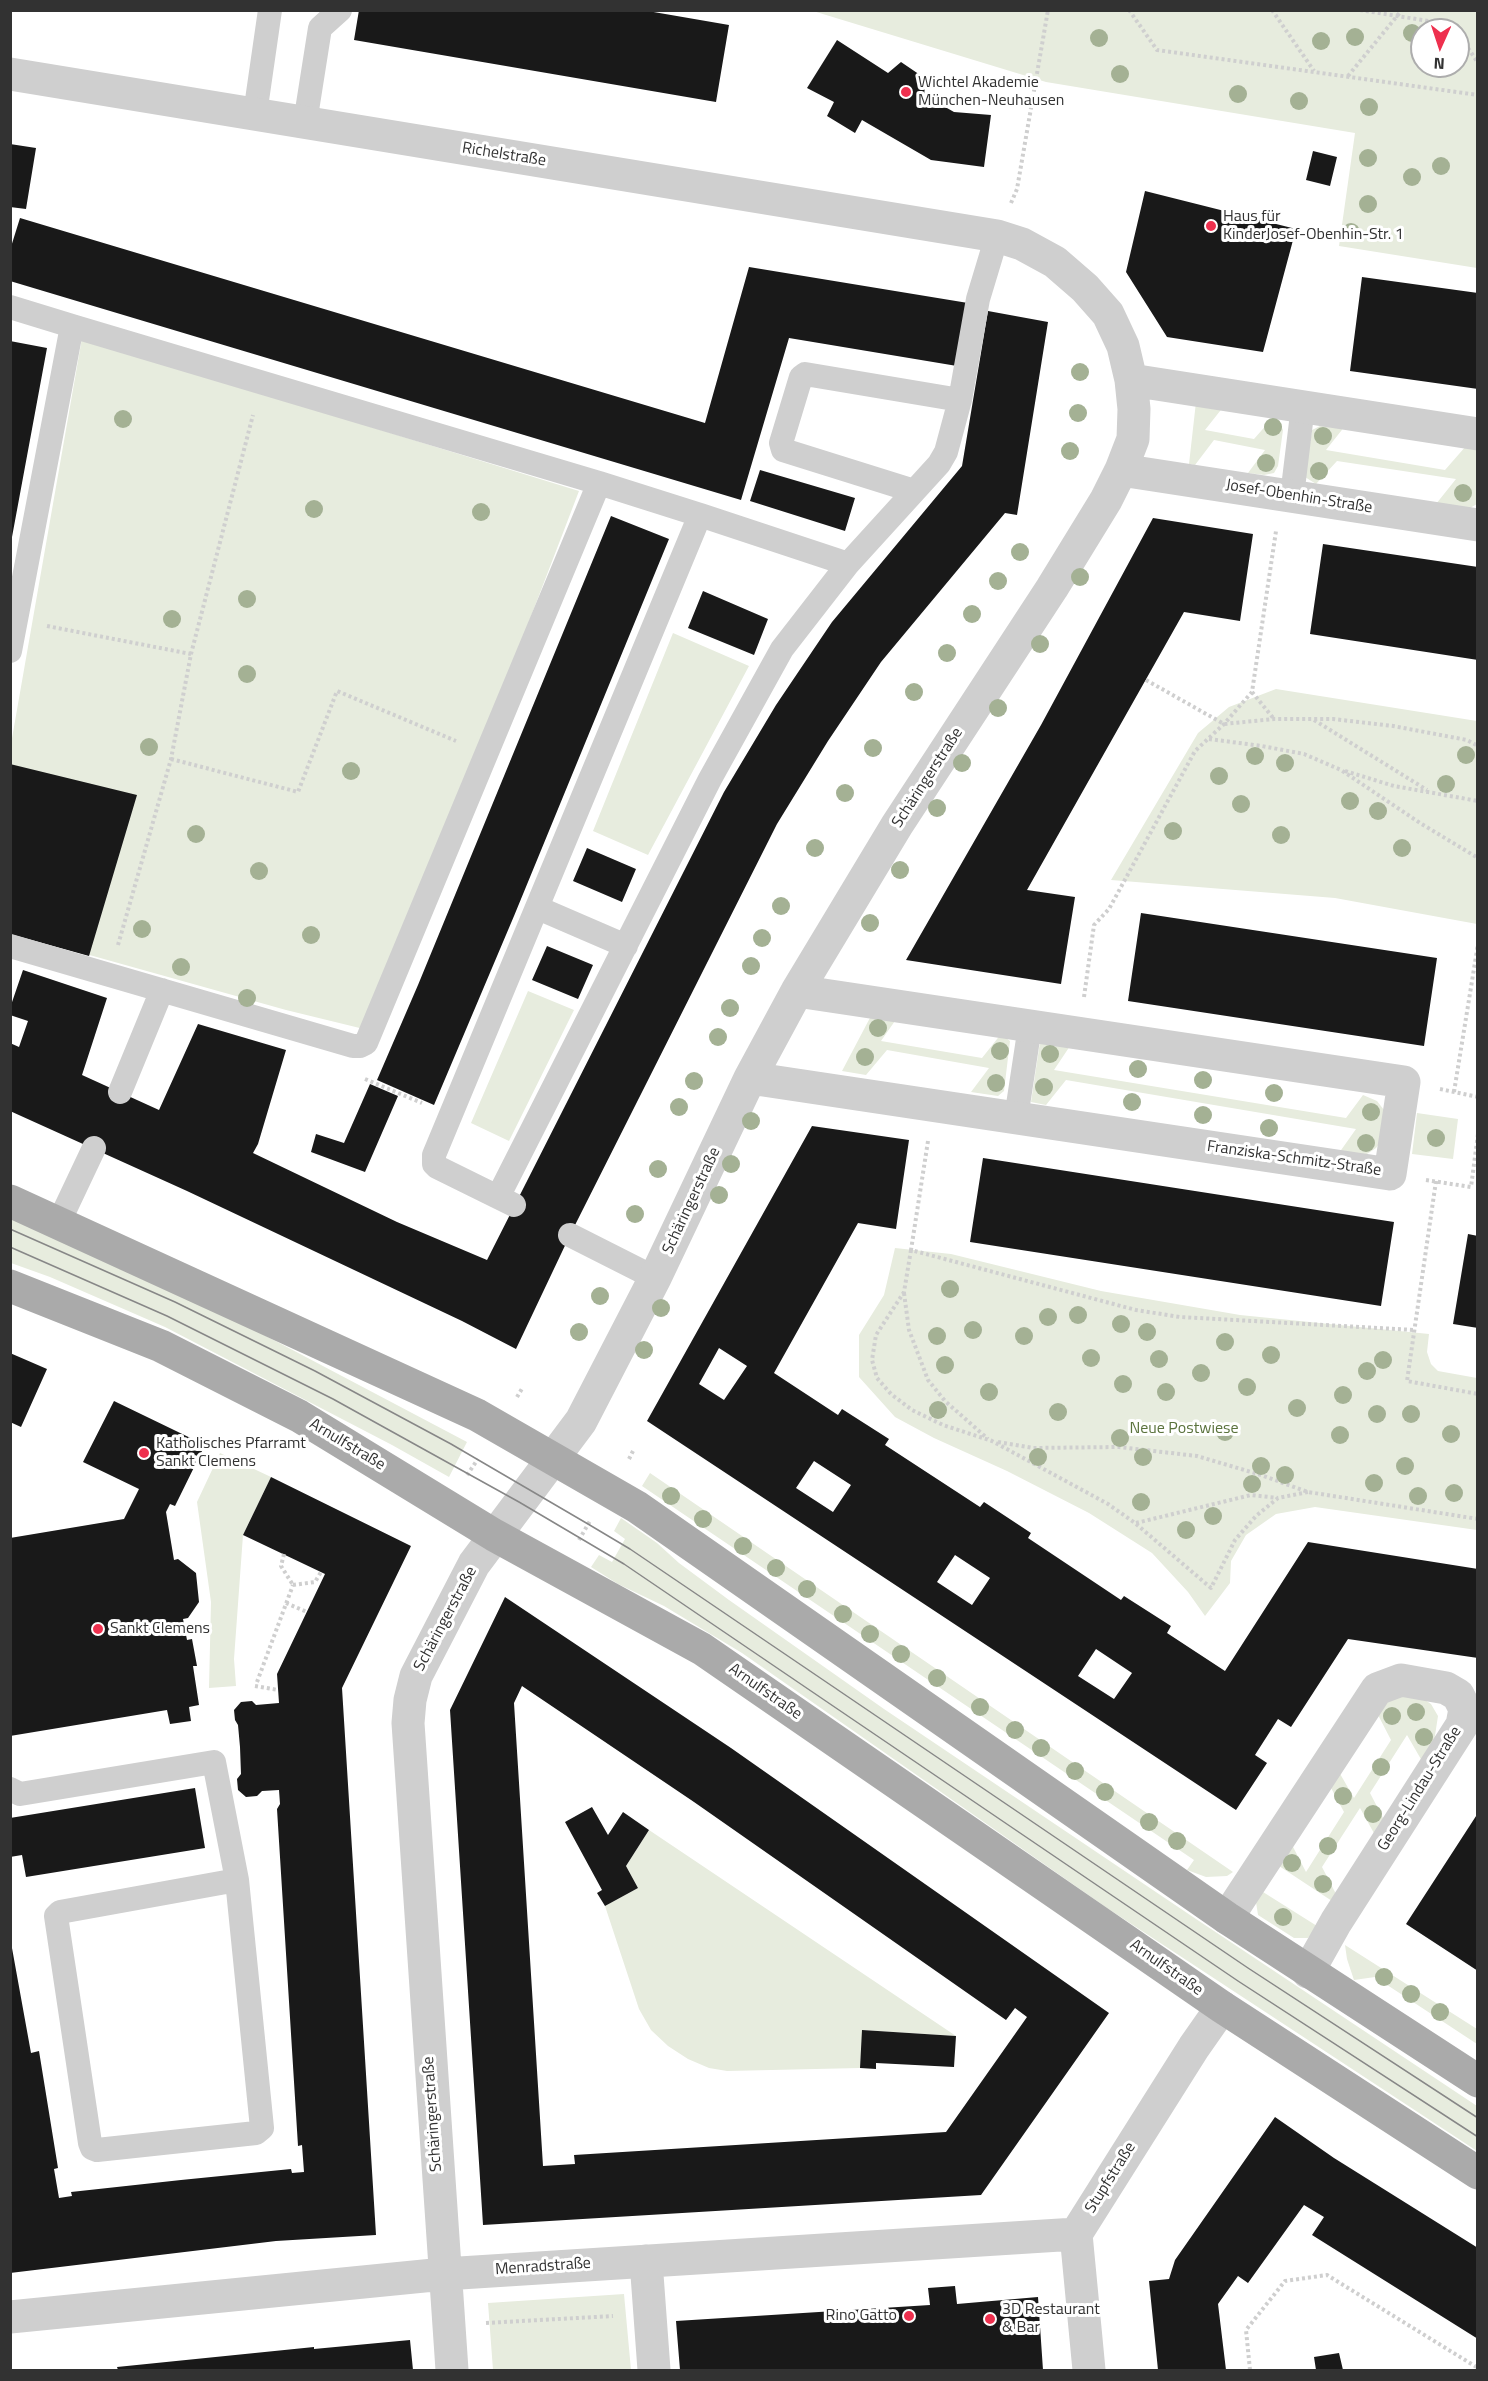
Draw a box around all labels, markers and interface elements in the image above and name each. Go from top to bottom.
north arrow [1410,18,1470,78]
text: N [1433,52,1445,76]
place label: Wichtel Akademie München-Neuhausen [918,73,1064,111]
marker: Wichtel Akademie München-Neuhausen [899,85,913,99]
street label: Richelstraße [461,139,547,171]
place label: Haus für KinderJosef-Obenhin-Str. 1 [1223,207,1404,245]
marker: Haus für KinderJosef-Obenhin-Str. 1 [1204,219,1218,233]
street label: Josef-Obenhin-Straße [1224,476,1374,518]
street label: Schäringerstraße [888,724,968,832]
street label: Franziska-Schmitz-Straße [1206,1137,1382,1181]
street label: Schäringerstraße [659,1145,725,1257]
street label: Arnulfstraße [306,1415,388,1475]
park label: Neue Postwiese [1129,1419,1239,1439]
place label: Katholisches Pfarramt Sankt Clemens [156,1434,306,1472]
marker: Katholisches Pfarramt Sankt Clemens [137,1446,151,1460]
street label: Schäringerstraße [410,1563,482,1675]
place label: Sankt Clemens [110,1619,210,1639]
marker: Sankt Clemens [91,1622,105,1636]
street label: Arnulfstraße [725,1660,805,1724]
street label: Georg-Lindau-Straße [1374,1723,1466,1855]
street label: Arnulfstraße [1126,1936,1206,2000]
street label: Schäringerstraße [419,2056,447,2172]
street label: Stupfstraße [1082,2139,1140,2217]
street label: Menradstraße [494,2254,592,2280]
place label: 3D Restaurant & Bar [1002,2300,1100,2338]
place label: Rino Gatto [826,2306,897,2326]
marker: Rino Gatto [902,2309,916,2323]
marker: 3D Restaurant & Bar [983,2312,997,2326]

